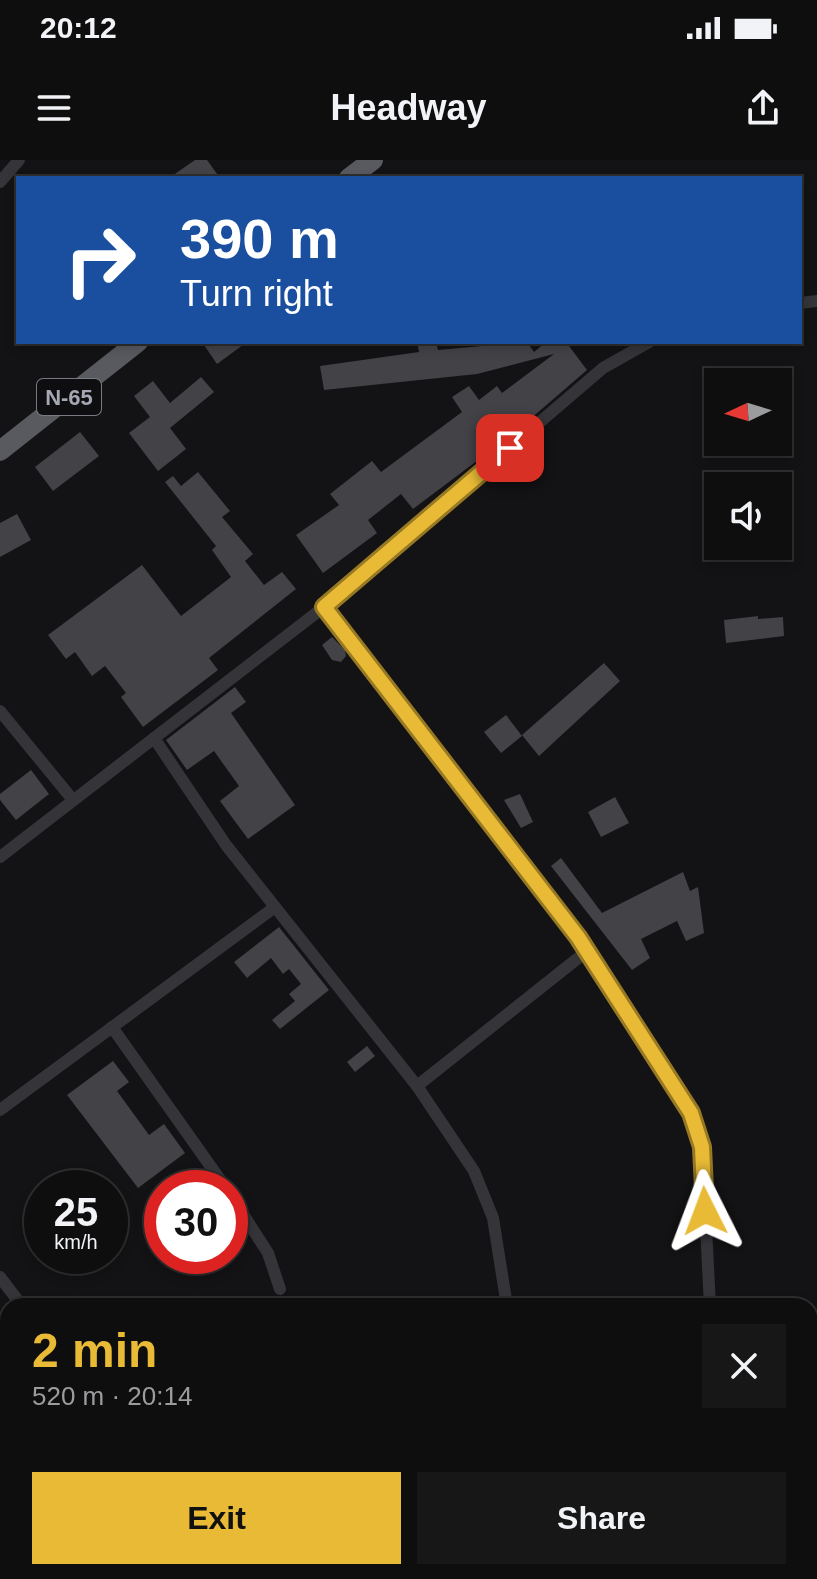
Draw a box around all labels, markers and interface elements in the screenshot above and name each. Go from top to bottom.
text: 20:12 [40,11,117,44]
icon: menu [32,86,76,130]
icon: share [741,86,785,130]
text: Headway [330,87,487,128]
text: 390 m [180,207,339,270]
icon: right [48,208,152,312]
text: Turn right [180,273,333,314]
north arrow [704,368,792,456]
map controls [704,368,792,560]
road number: N-65 [37,379,101,415]
pin [476,414,544,482]
icon: arrive [488,426,532,470]
button: sound [704,472,792,560]
position arrow [663,1169,747,1253]
speed limit sign: 30 [144,1170,248,1274]
text: 25 [54,1190,98,1234]
text: km/h [54,1231,98,1253]
text: 2 min [32,1324,157,1377]
button: close [702,1324,786,1408]
text: 520 m · 20:14 [32,1381,192,1411]
button: Exit [32,1472,401,1564]
button: Share [417,1472,786,1564]

